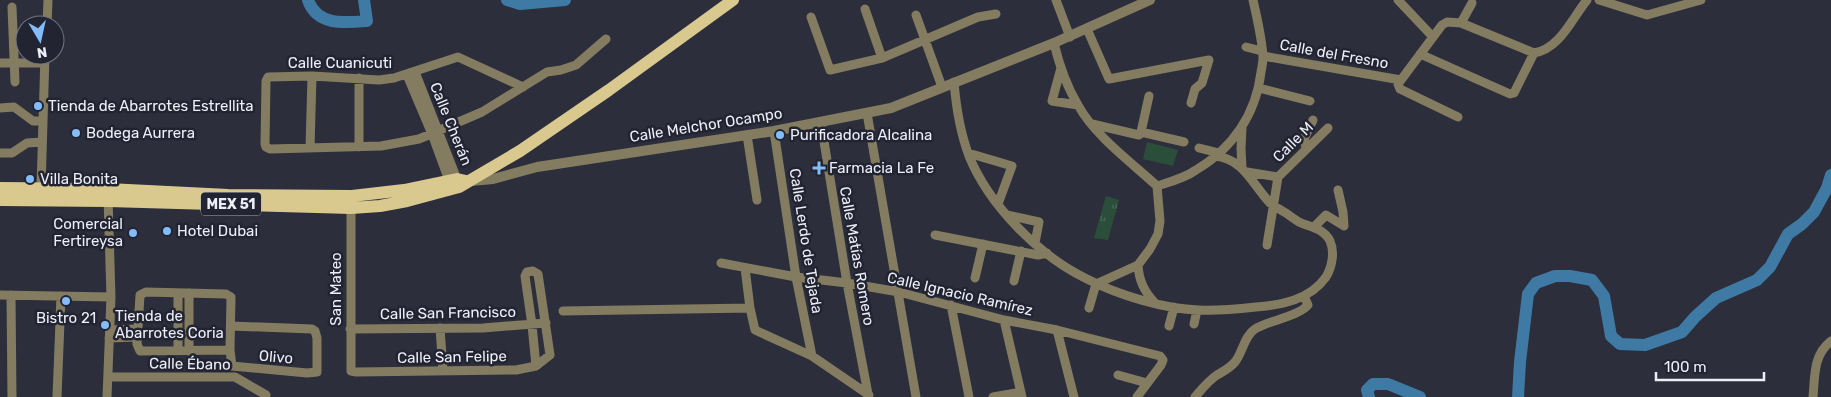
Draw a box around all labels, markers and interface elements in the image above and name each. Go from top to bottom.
north arrow [15,15,65,65]
street label: Calle del Fresno [1278,36,1390,72]
text: N [36,43,48,62]
street label: Calle Cuanicuti [288,54,392,72]
street label: Calle Cherán [426,80,476,168]
place label: Tienda de Abarrotes Estrellita [48,97,254,115]
marker: Tienda de Abarrotes Estrellita [32,100,44,112]
street label: Calle Melchor Ocampo [628,104,784,146]
street label: Calle M [1269,118,1317,166]
place label: Bodega Aurrera [86,124,195,142]
place label: Purificadora Alcalina [790,126,932,144]
marker: Bodega Aurrera [70,127,82,139]
marker: Purificadora Alcalina [774,129,786,141]
place label: Farmacia La Fe [829,159,934,177]
marker: Farmacia La Fe [813,162,825,174]
street label: Calle Lerdo de Tejada [786,167,826,315]
place label: Villa Bonita [40,170,118,188]
marker: Villa Bonita [24,173,36,185]
street label: Calle Matías Romero [836,185,878,327]
road number: MEX 51 [201,192,261,215]
place label: Comercial Fertireysa [53,215,123,250]
place label: Hotel Dubai [177,222,258,240]
marker: Hotel Dubai [161,225,173,237]
marker: Comercial Fertireysa [127,227,139,239]
street label: San Mateo [327,252,345,326]
street label: Calle Ignacio Ramírez [885,268,1035,320]
marker: Bistro 21 [60,295,72,307]
street label: Calle San Francisco [380,303,516,323]
place label: Tienda de Abarrotes Coria [115,307,224,342]
place label: Bistro 21 [36,309,96,327]
marker: Tienda de Abarrotes Coria [99,319,111,331]
street label: Olivo [258,347,294,367]
street label: Calle San Felipe [397,347,507,367]
scale bar [1656,350,1764,382]
street label: Calle Ébano [149,354,231,374]
text: 100 m [1664,358,1706,376]

